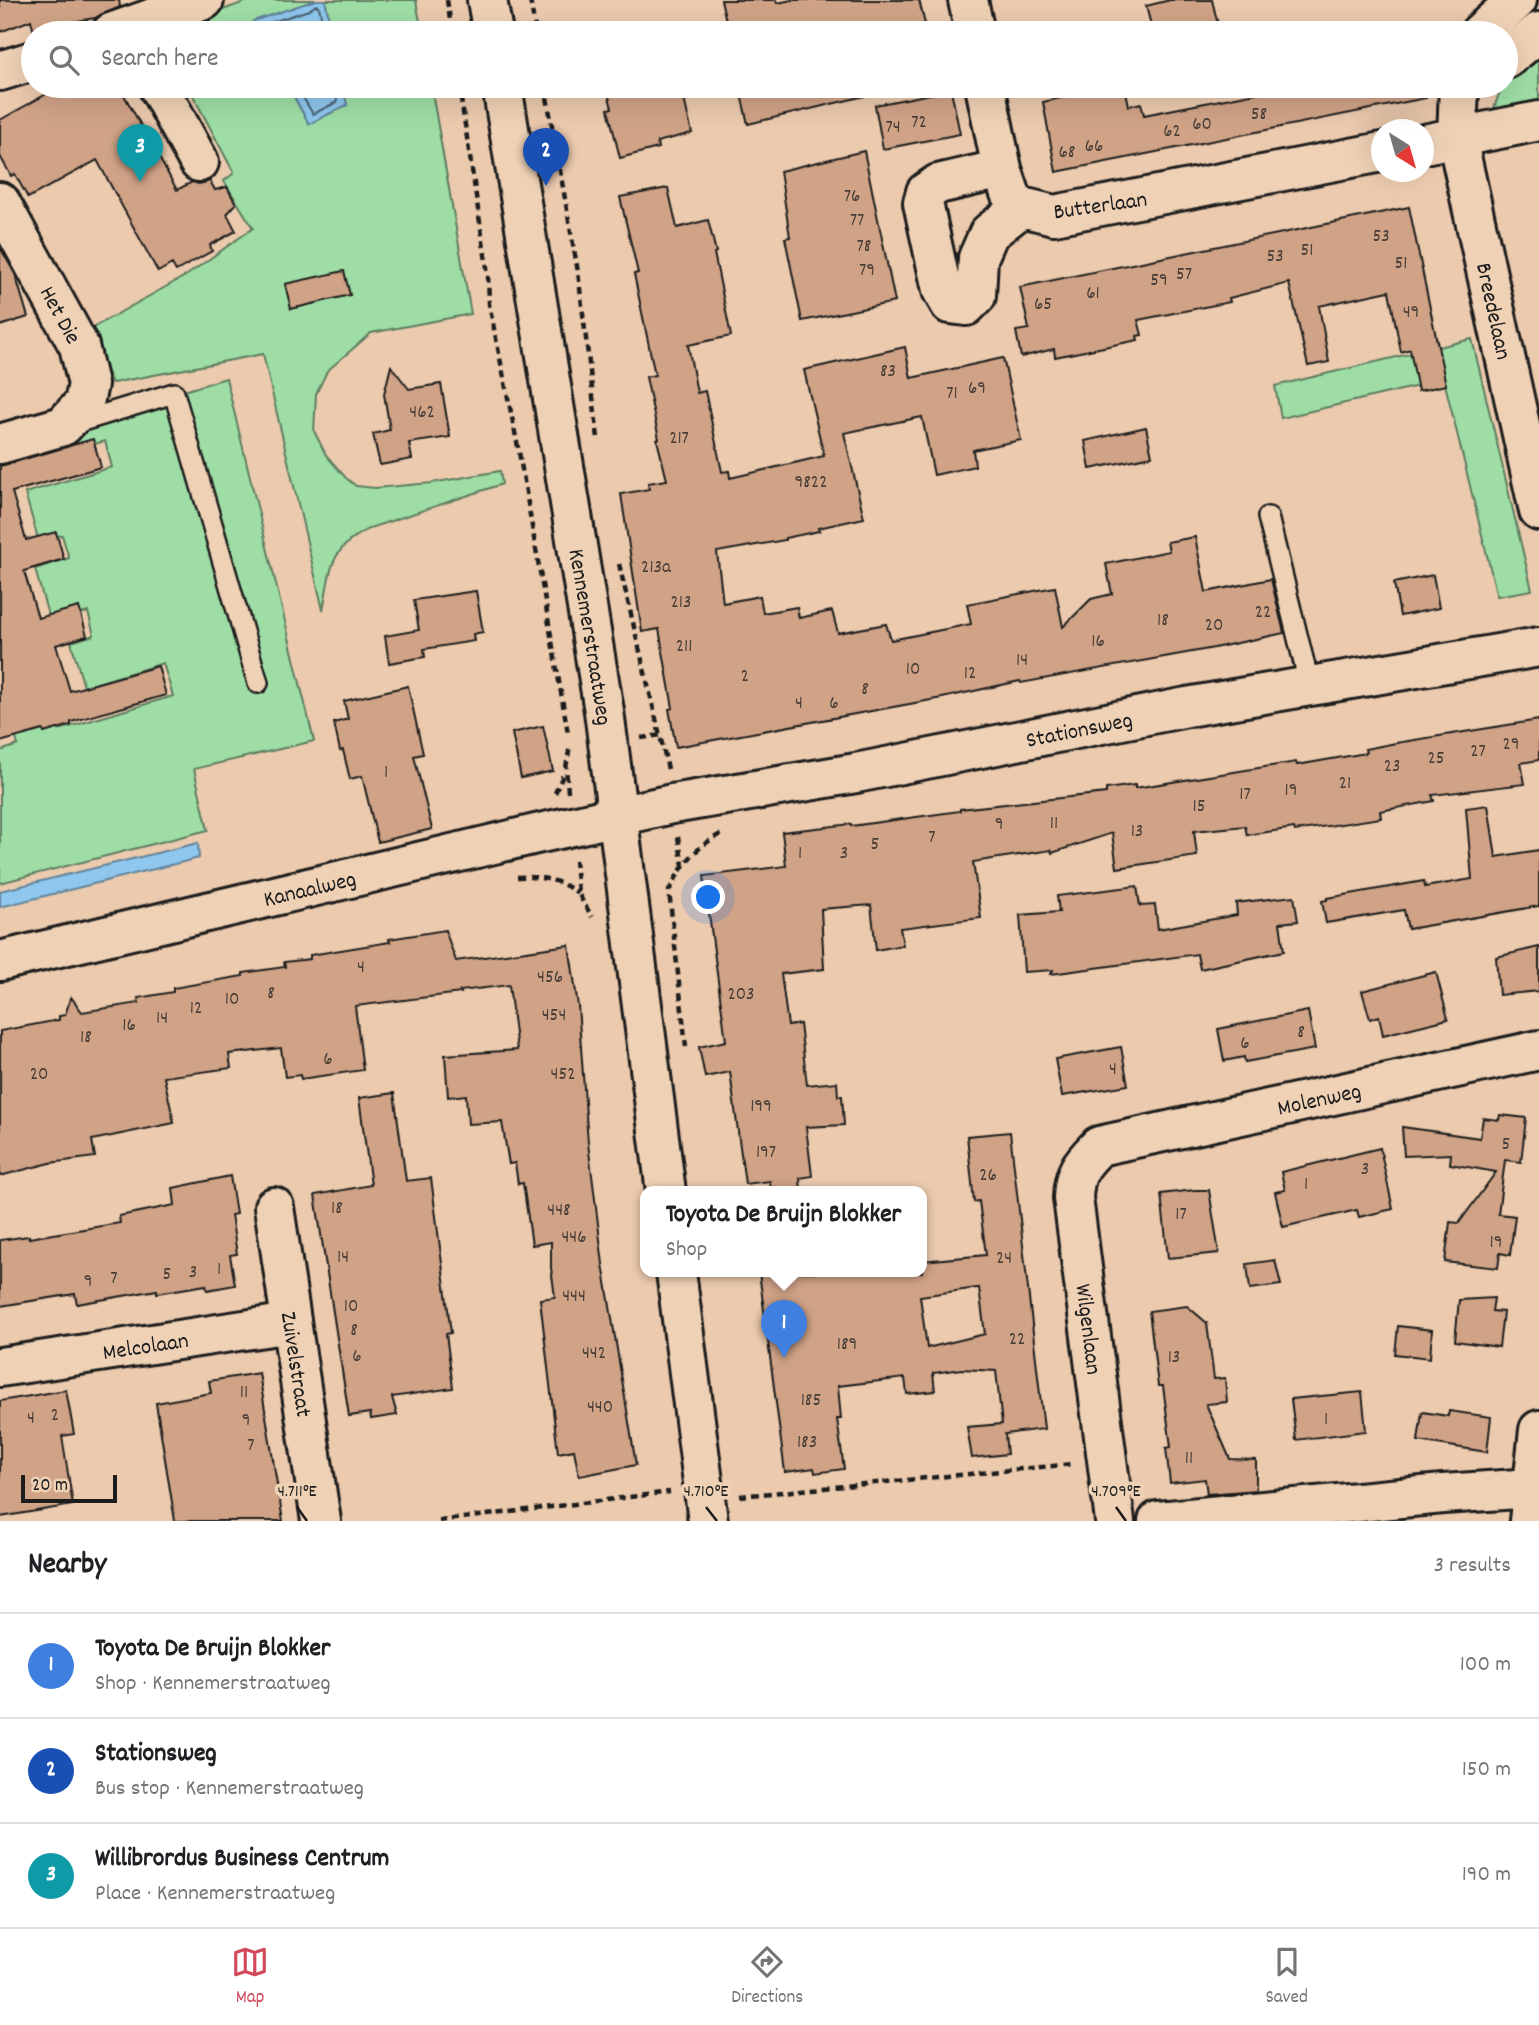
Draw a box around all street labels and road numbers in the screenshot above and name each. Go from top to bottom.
street label: Butterlaan [1052,185,1149,230]
street label: Breedelaan [1465,260,1518,363]
street label: Het Die [29,281,88,351]
street label: Kennemerstraatweg [558,547,619,727]
street label: Stationsweg [1024,705,1136,759]
street label: Kanaalweg [261,864,360,918]
street label: Molenweg [1275,1076,1365,1127]
street label: Wilgenlaan [1065,1282,1108,1377]
street label: Zuivelstraat [270,1310,318,1420]
street label: Melcolaan [101,1326,191,1371]

